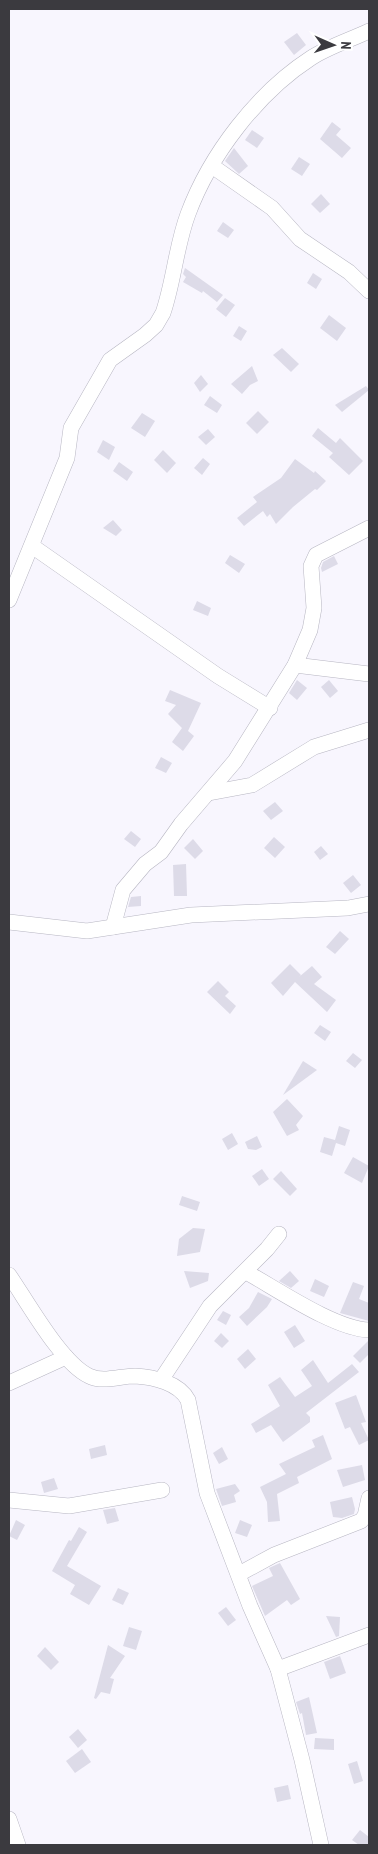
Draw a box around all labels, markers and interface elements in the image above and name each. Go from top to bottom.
north arrow [308,20,358,70]
text: N [337,41,355,50]

